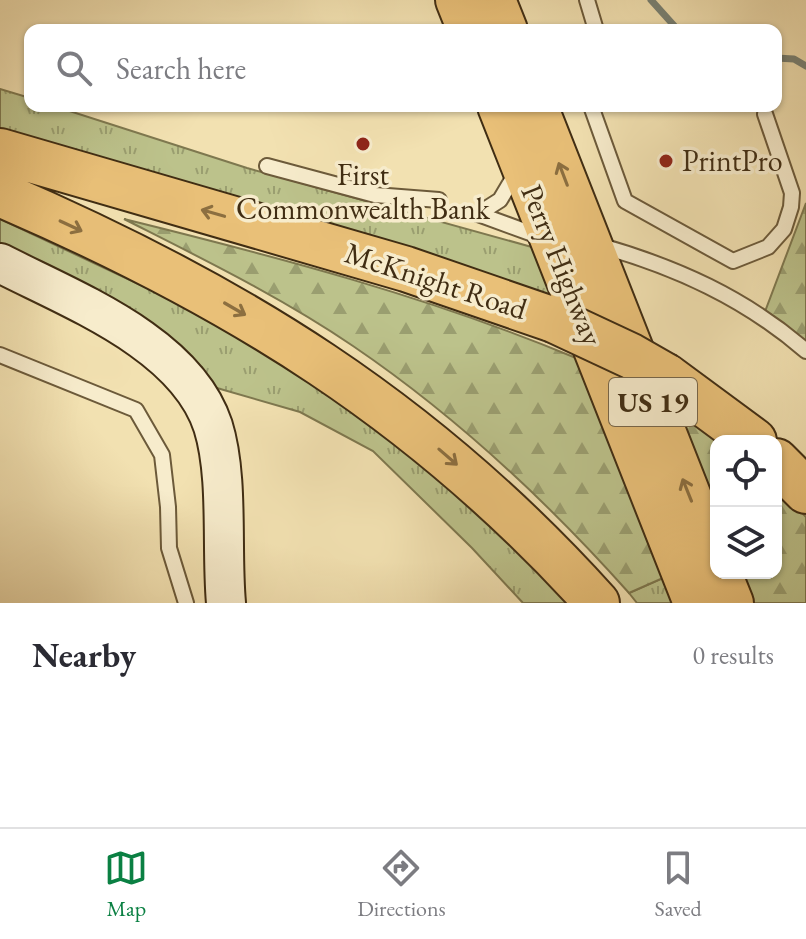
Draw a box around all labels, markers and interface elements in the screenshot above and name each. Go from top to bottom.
search box [24,24,782,112]
icon: search [52,46,96,90]
text: Search here [116,49,246,88]
marker: First Commonwealth Bank [354,135,372,153]
place label: PrintPro [682,141,783,180]
marker: PrintPro [657,152,675,170]
place label: First Commonwealth Bank [236,155,491,228]
one-way arrow [555,162,569,187]
street label: Perry Highway [512,179,613,352]
one-way arrow [201,205,226,219]
one-way arrow [59,219,83,234]
street label: McKnight Road [340,233,533,329]
one-way arrow [223,301,246,317]
road number: US 19 [609,378,697,426]
map controls [710,435,782,579]
button: locate [710,435,782,507]
one-way arrow [437,448,458,466]
one-way arrow [679,478,693,503]
button: layers [710,507,782,579]
text: Nearby [32,633,136,677]
text: 0 results [693,638,774,672]
tab: Map [104,846,148,923]
tab: Directions [357,846,446,923]
tab: Saved [654,846,702,923]

